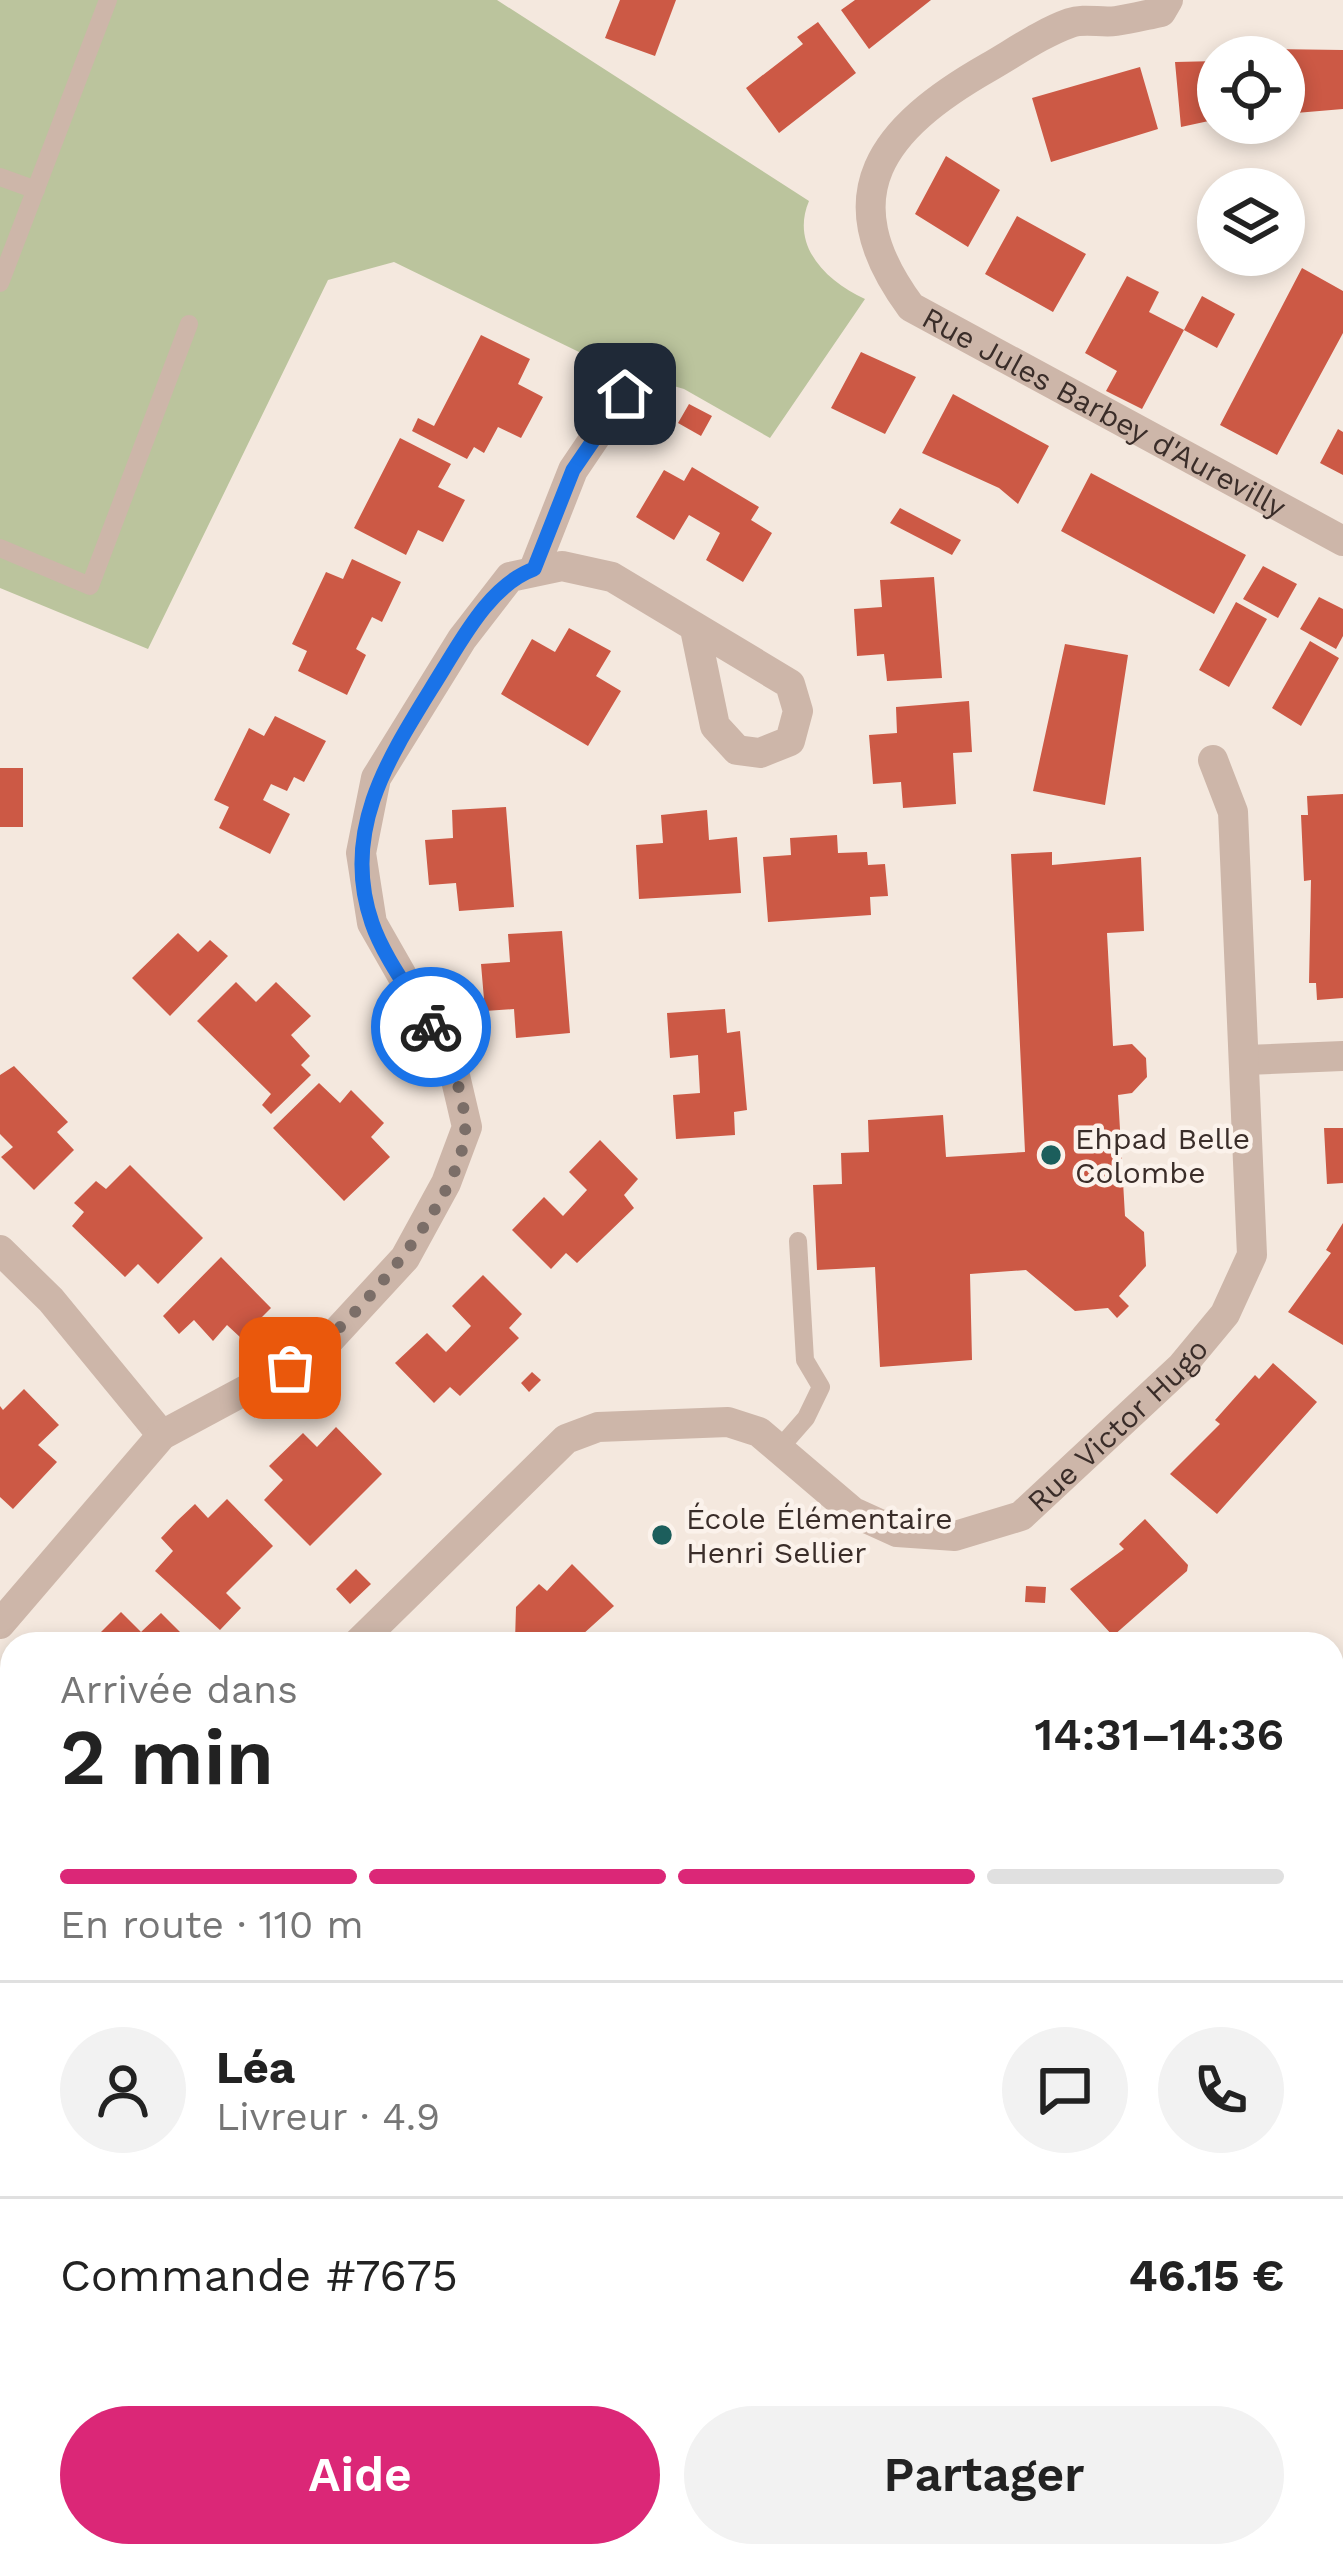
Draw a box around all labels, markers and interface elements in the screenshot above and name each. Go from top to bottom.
map controls [1197,36,1305,276]
button: locate [1197,36,1305,144]
button: layers [1197,168,1305,276]
street label: Rue Jules Barbey d'Aurevilly [917,299,1293,525]
pin [574,343,676,445]
icon: home [592,361,658,427]
courier [371,967,491,1087]
icon: bike [398,994,464,1060]
place label: Ehpad Belle Colombe [1075,1121,1250,1190]
marker: Ehpad Belle Colombe [1038,1142,1064,1168]
pin [239,1317,341,1419]
street label: Rue Victor Hugo [1020,1331,1215,1519]
icon: bag [257,1335,323,1401]
place label: École Élémentaire Henri Sellier [686,1501,953,1570]
marker: École Élémentaire Henri Sellier [649,1522,675,1548]
text: Arrivée dans [60,1667,298,1712]
text: 14:31–14:36 [1034,1708,1284,1761]
text: 2 min [60,1711,274,1803]
text: En route · 110 m [60,1902,364,1947]
button: person [60,2027,186,2153]
button: chat [1002,2027,1128,2153]
button: phone [1158,2027,1284,2153]
text: Léa [216,2041,295,2094]
text: Livreur · 4.9 [216,2094,440,2139]
text: Commande #7675 [60,2249,458,2302]
text: 46.15 € [1129,2249,1284,2302]
button: Aide [60,2406,660,2544]
button: Partager [684,2406,1284,2544]

